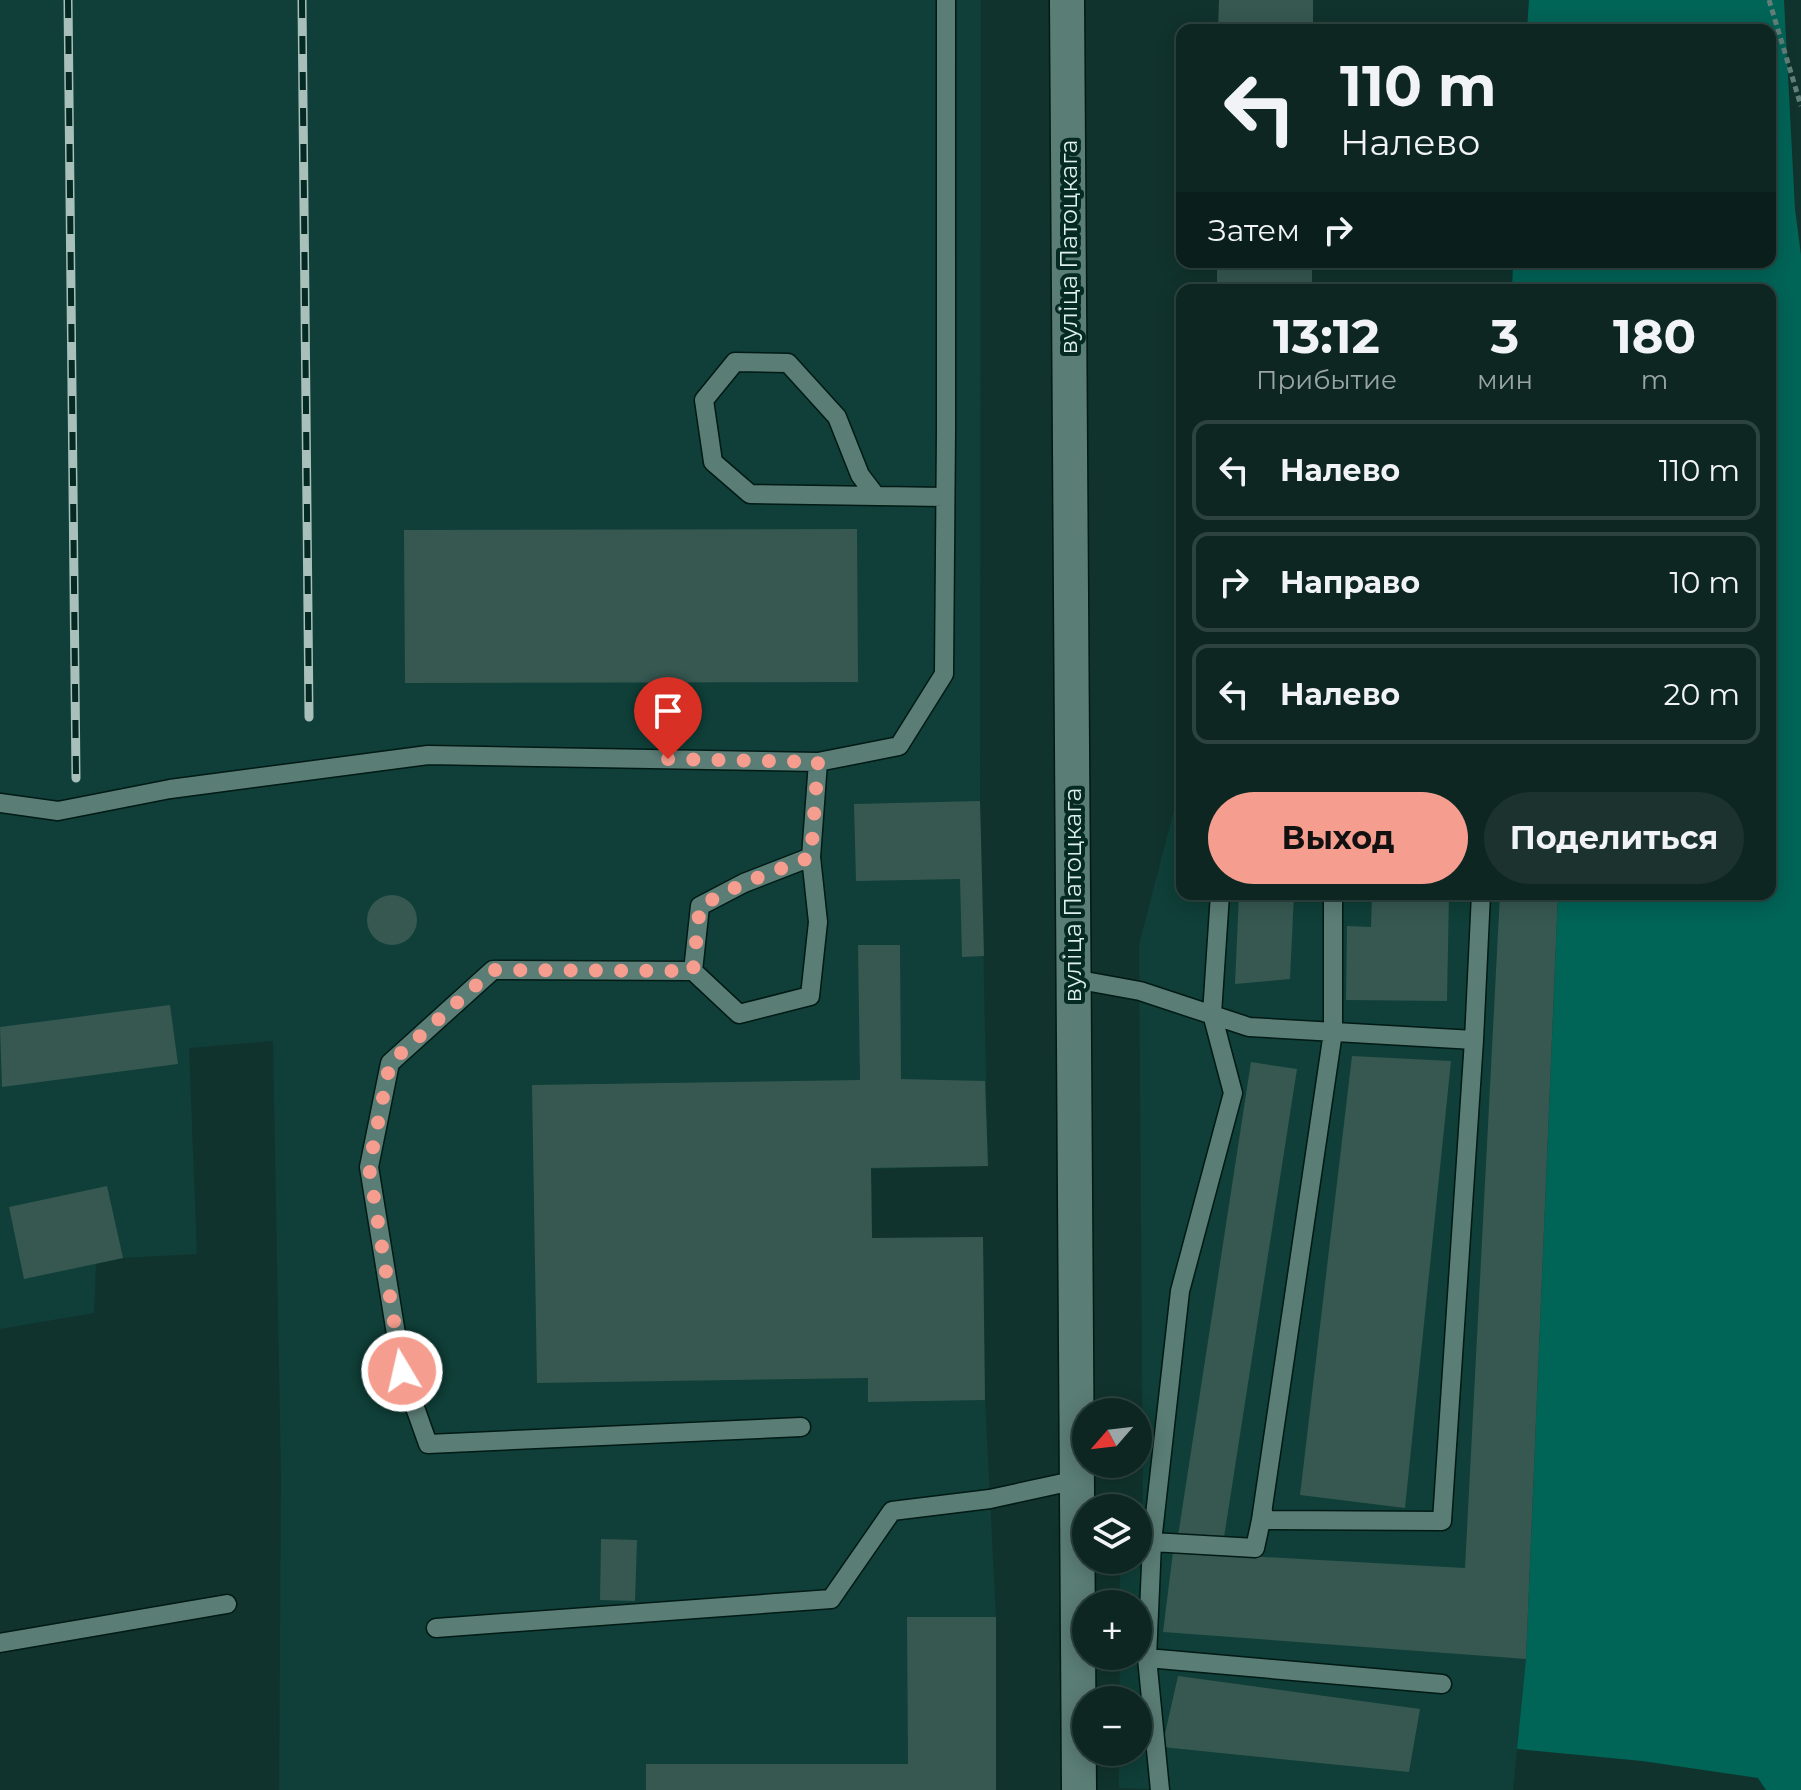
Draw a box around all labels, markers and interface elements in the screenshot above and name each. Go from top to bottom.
text: 110 m [1340,52,1497,120]
icon: left [1208,56,1312,160]
text: Налево [1340,120,1480,164]
street label: вуліца Патоцкага [1054,139,1083,355]
icon: right [1316,208,1360,252]
text: Затем [1208,212,1300,249]
text: 13:12 [1273,307,1380,365]
text: 3 [1491,307,1519,365]
text: 180 [1613,307,1696,365]
text: Прибытие [1256,364,1397,396]
text: мин [1477,364,1533,396]
text: m [1641,364,1668,396]
icon: left [1212,448,1256,492]
text: Налево [1280,452,1400,489]
text: 110 m [1659,452,1740,489]
icon: right [1212,560,1256,604]
text: Направо [1280,564,1420,601]
text: 10 m [1670,564,1740,601]
icon: left [1212,672,1256,716]
text: Налево [1280,676,1400,713]
text: 20 m [1663,676,1740,713]
pin [634,677,702,759]
icon: arrive [646,689,690,733]
street label: вуліца Патоцкага [1058,787,1087,1003]
button: Выход [1208,792,1468,884]
button: Поделиться [1484,792,1744,884]
position arrow [360,1329,444,1413]
north arrow [1072,1398,1152,1478]
map controls [1072,1398,1152,1766]
button: layers [1072,1494,1152,1574]
button: + [1072,1590,1152,1670]
button: − [1072,1686,1152,1766]

